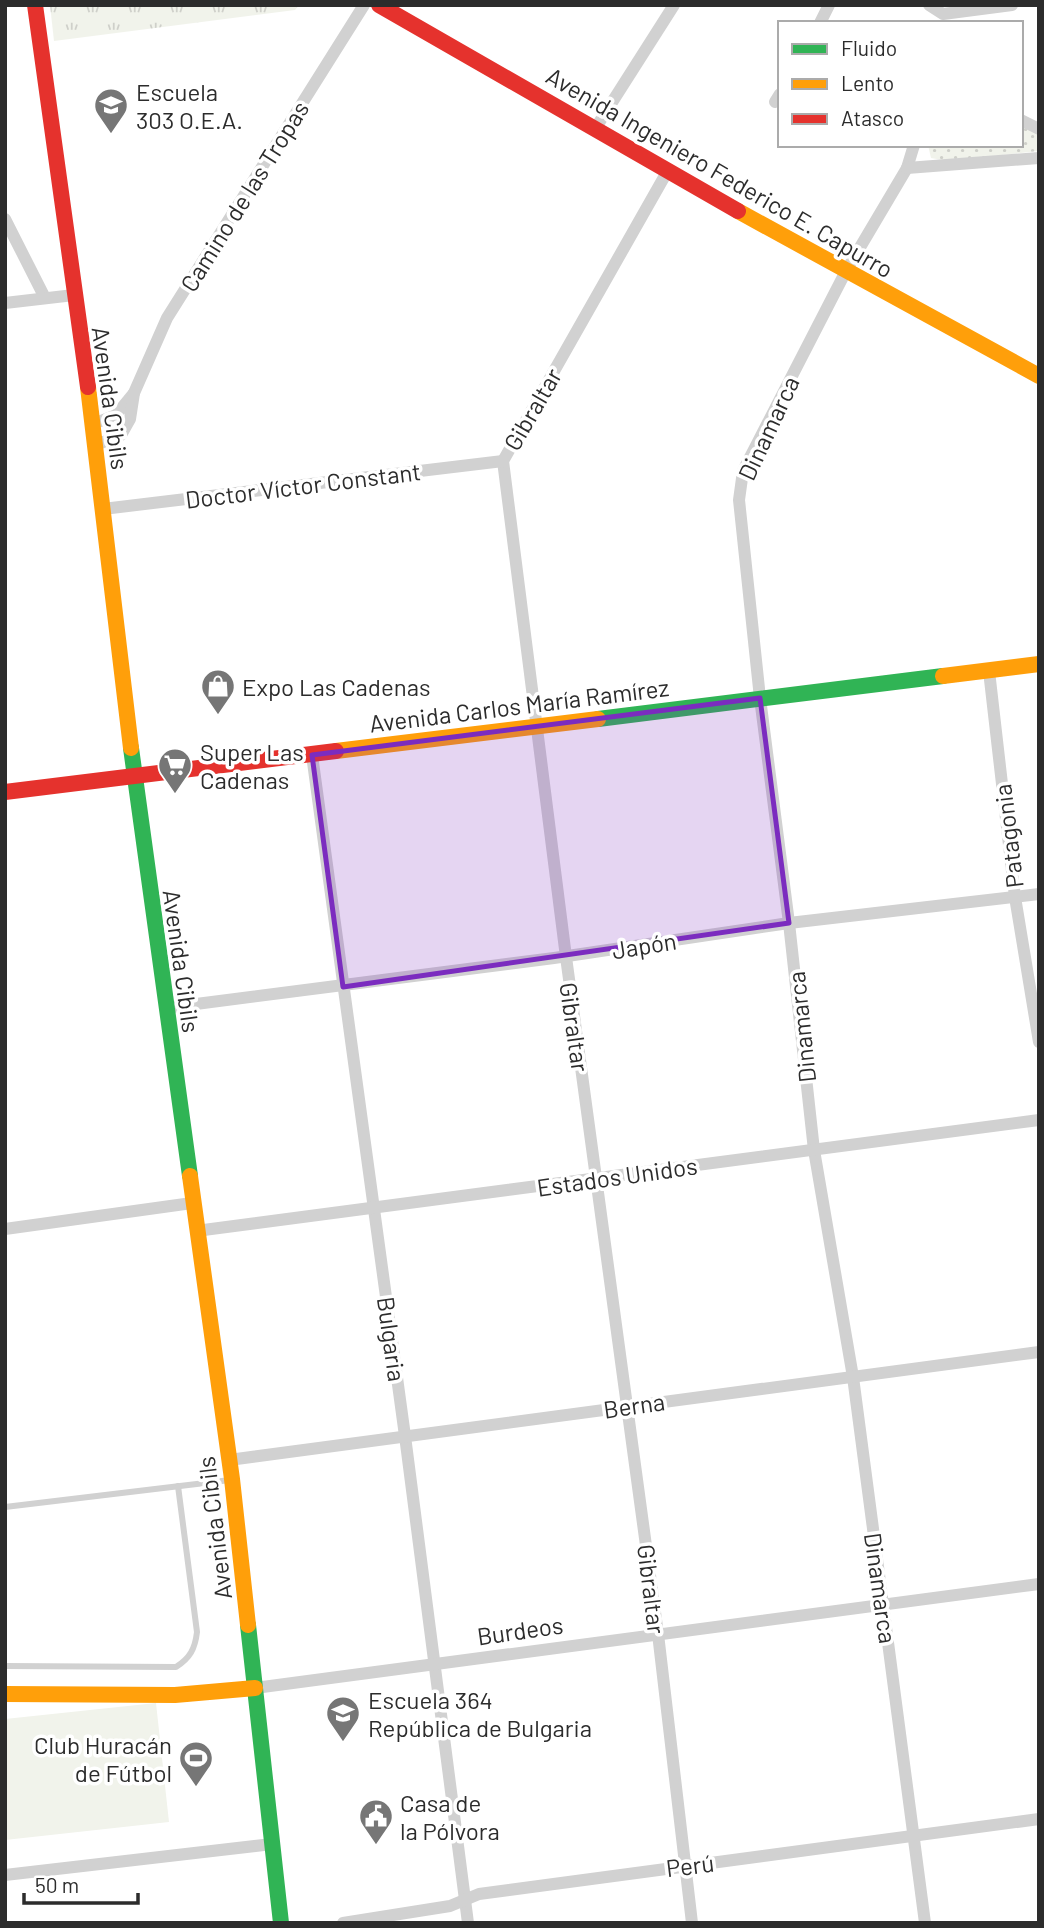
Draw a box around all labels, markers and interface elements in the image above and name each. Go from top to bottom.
legend [778,21,1023,147]
text: Fluido [841,35,897,60]
street label: Avenida Ingeniero Federico E. Capurro [541,61,899,283]
text: Lento [841,70,894,95]
place label: Escuela 303 O.E.A. [136,77,243,134]
school or university icon: Escuela 303 O.E.A. [92,86,130,135]
street label: Camino de las Tropas [174,95,314,297]
text: Atasco [841,105,904,130]
street label: Avenida Cibils [87,325,135,471]
street label: Gibraltar [497,362,567,455]
street label: Dinamarca [731,371,805,485]
street label: Doctor Víctor Constant [184,456,422,514]
shop icon: Expo Las Cadenas [199,667,237,716]
place label: Expo Las Cadenas [242,672,430,701]
street label: Avenida Carlos María Ramírez [368,672,670,738]
place label: Super Las Cadenas [200,737,304,794]
supermarket icon: Super Las Cadenas [156,746,194,795]
street label: Patagonia [987,782,1029,890]
street label: Avenida Cibils [158,888,206,1034]
street label: Japón [610,926,678,964]
street label: Dinamarca [781,970,821,1084]
street label: Gibraltar [554,980,596,1074]
street label: Estados Unidos [535,1150,699,1202]
street label: Bulgaria [372,1295,412,1383]
street label: Berna [601,1386,667,1424]
street label: Avenida Cibils [191,1455,237,1601]
street label: Dinamarca [859,1531,903,1645]
street label: Gibraltar [632,1542,672,1636]
street label: Burdeos [475,1610,565,1650]
place label: Escuela 364 República de Bulgaria [368,1685,592,1742]
school or university icon: Escuela 364 República de Bulgaria [324,1694,362,1743]
place label: Club Huracán de Fútbol [34,1730,172,1787]
sports icon: Club Huracán de Fútbol [177,1739,215,1788]
place label: Casa de la Pólvora [400,1788,500,1845]
public building icon: Casa de la Pólvora [357,1797,395,1846]
street label: Perú [664,1848,716,1882]
scale bar [24,1862,138,1906]
text: 50 m [35,1872,79,1897]

